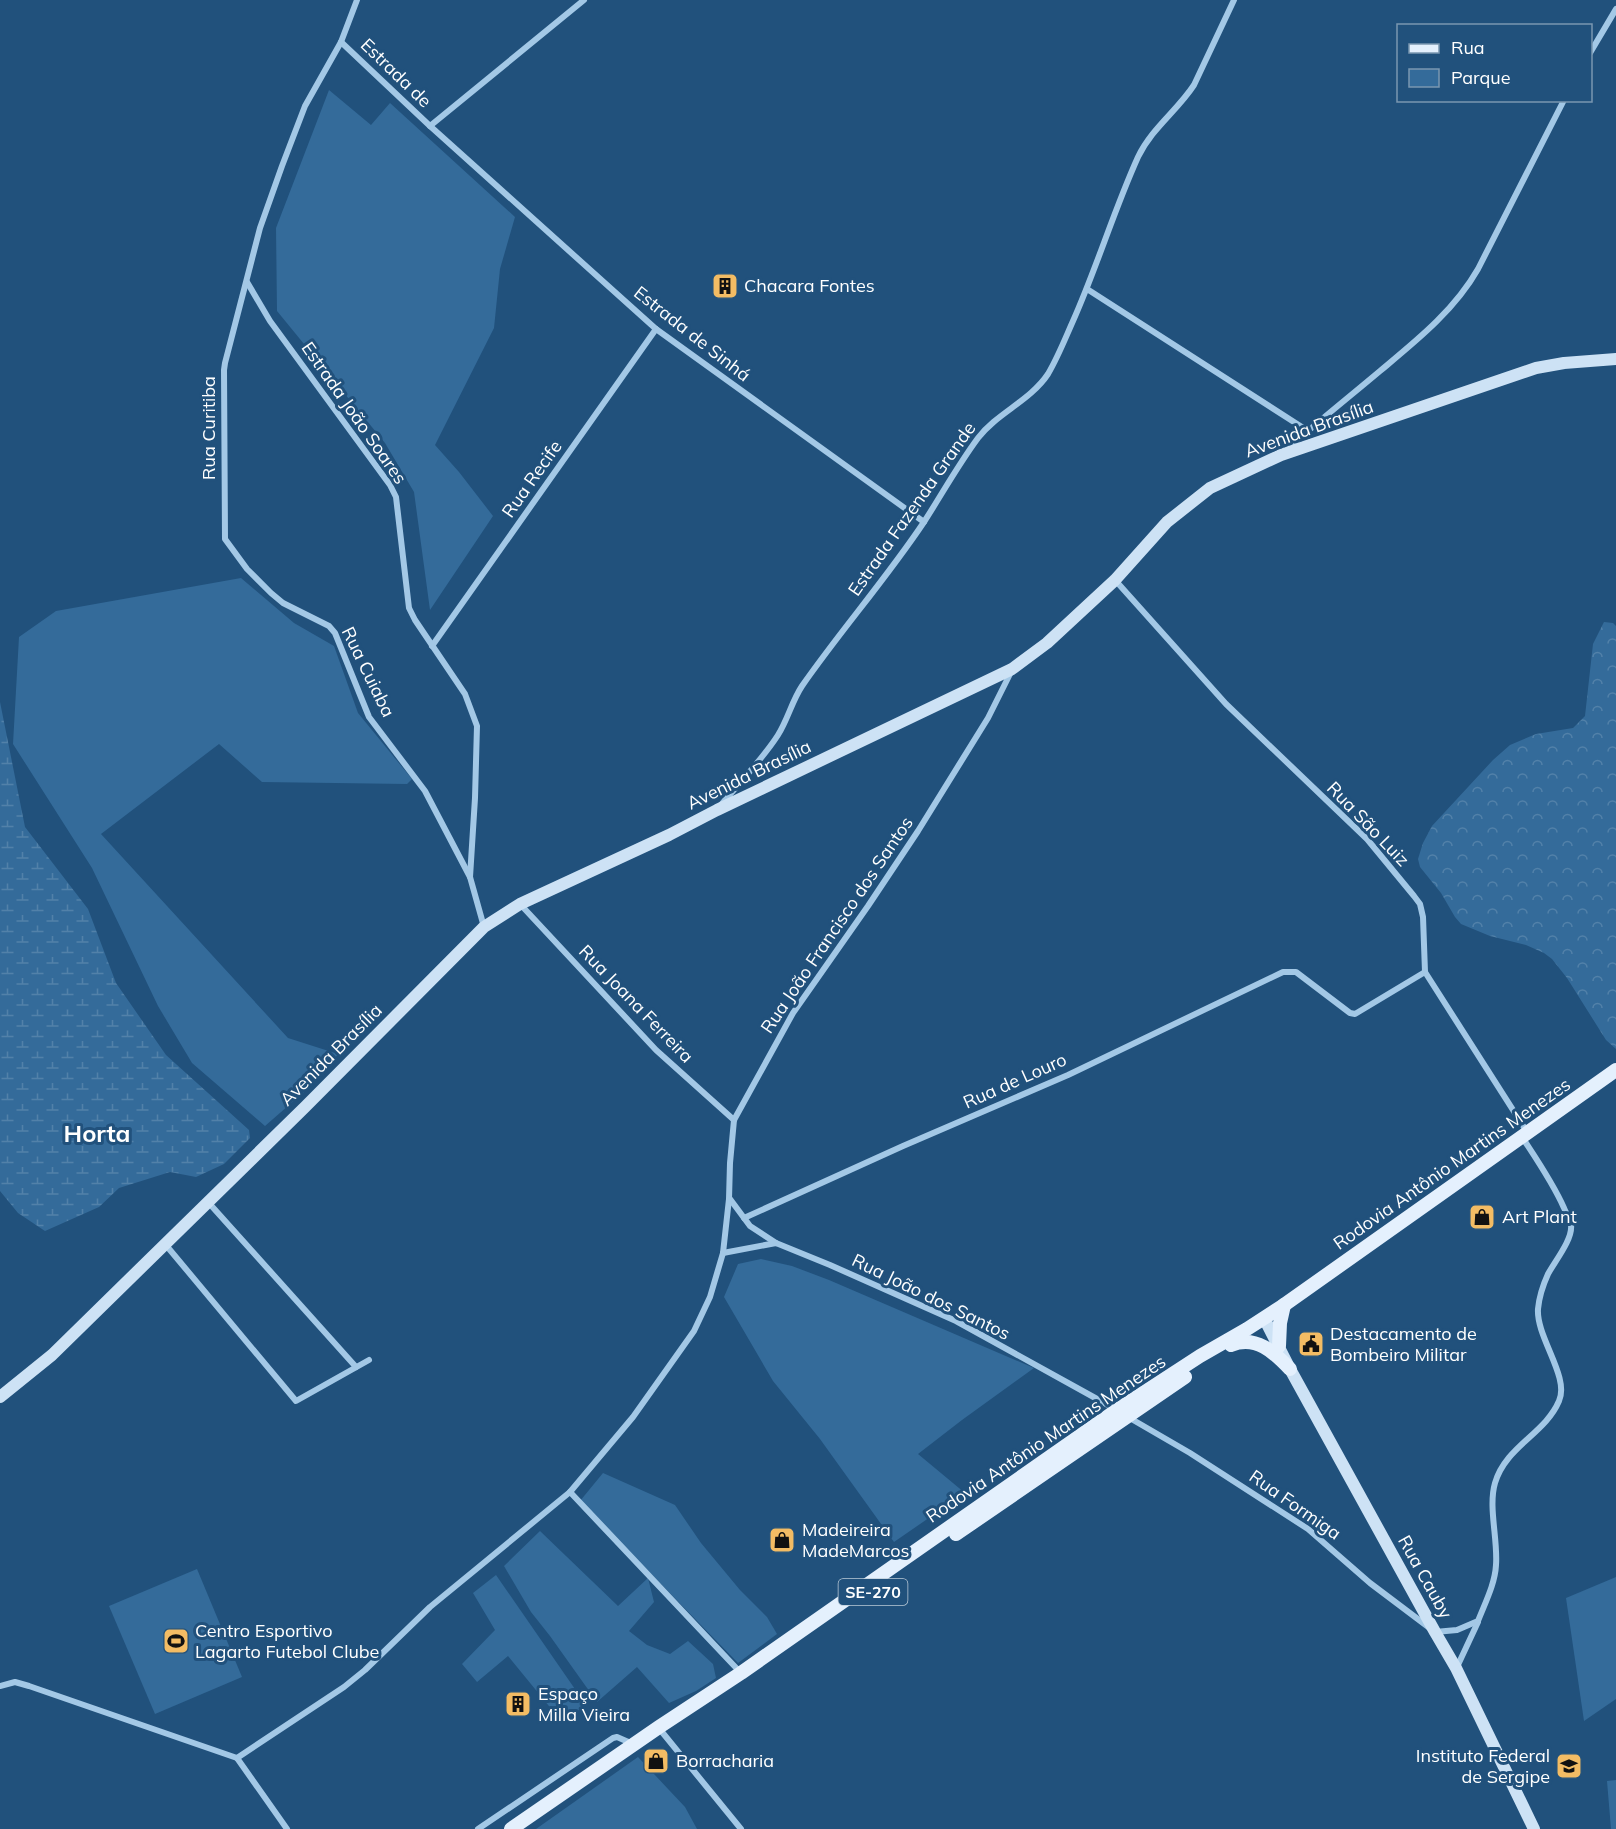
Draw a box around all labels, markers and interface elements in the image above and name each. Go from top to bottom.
legend [1397,24,1592,102]
street label: Estrada de [356,33,437,112]
text: Rua [1451,36,1485,59]
text: Parque [1451,66,1510,89]
building icon: Chacara Fontes [710,271,740,301]
place label: Chacara Fontes [744,274,875,297]
street label: Estrada de Sinhá [629,281,755,386]
street label: Estrada João Soares [297,337,412,488]
street label: Rua Curitiba [197,376,220,480]
street label: Avenida Brasília [1241,395,1376,462]
street label: Estrada Fazenda Grande [843,417,980,600]
street label: Rua Recife [497,436,567,522]
street label: Rua Cuiaba [337,623,400,721]
street label: Avenida Brasília [683,735,815,815]
street label: Rua São Luiz [1322,776,1414,871]
street label: Rua João Francisco dos Santos [755,812,918,1038]
street label: Rua Joana Ferreira [574,940,699,1067]
street label: Avenida Brasília [275,999,387,1111]
street label: Rua de Louro [960,1048,1070,1114]
street label: Rodovia Antônio Martins Menezes [1329,1073,1575,1255]
district label: Horta [64,1118,130,1148]
shop icon: Art Plant [1467,1202,1497,1232]
place label: Art Plant [1502,1205,1577,1228]
street label: Rua João dos Santos [848,1248,1014,1345]
place label: Destacamento de Bombeiro Militar [1330,1322,1477,1366]
public building icon: Destacamento de Bombeiro Militar [1296,1329,1326,1359]
street label: Rodovia Antônio Martins Menezes [921,1350,1170,1528]
street label: Rua Formiga [1245,1465,1346,1545]
place label: Madeireira MadeMarcos [802,1518,910,1562]
shop icon: Madeireira MadeMarcos [767,1525,797,1555]
street label: Rua Cauby [1393,1531,1458,1623]
road number: SE-270 [838,1579,908,1605]
place label: Centro Esportivo Lagarto Futebol Clube [195,1619,379,1663]
sports icon: Centro Esportivo Lagarto Futebol Clube [161,1626,191,1656]
place label: Espaço Milla Vieira [538,1682,630,1726]
building icon: Espaço Milla Vieira [503,1689,533,1719]
place label: Instituto Federal de Sergipe [1416,1744,1550,1788]
shop icon: Borracharia [641,1746,671,1776]
place label: Borracharia [676,1749,774,1772]
school or university icon: Instituto Federal de Sergipe [1554,1751,1584,1781]

